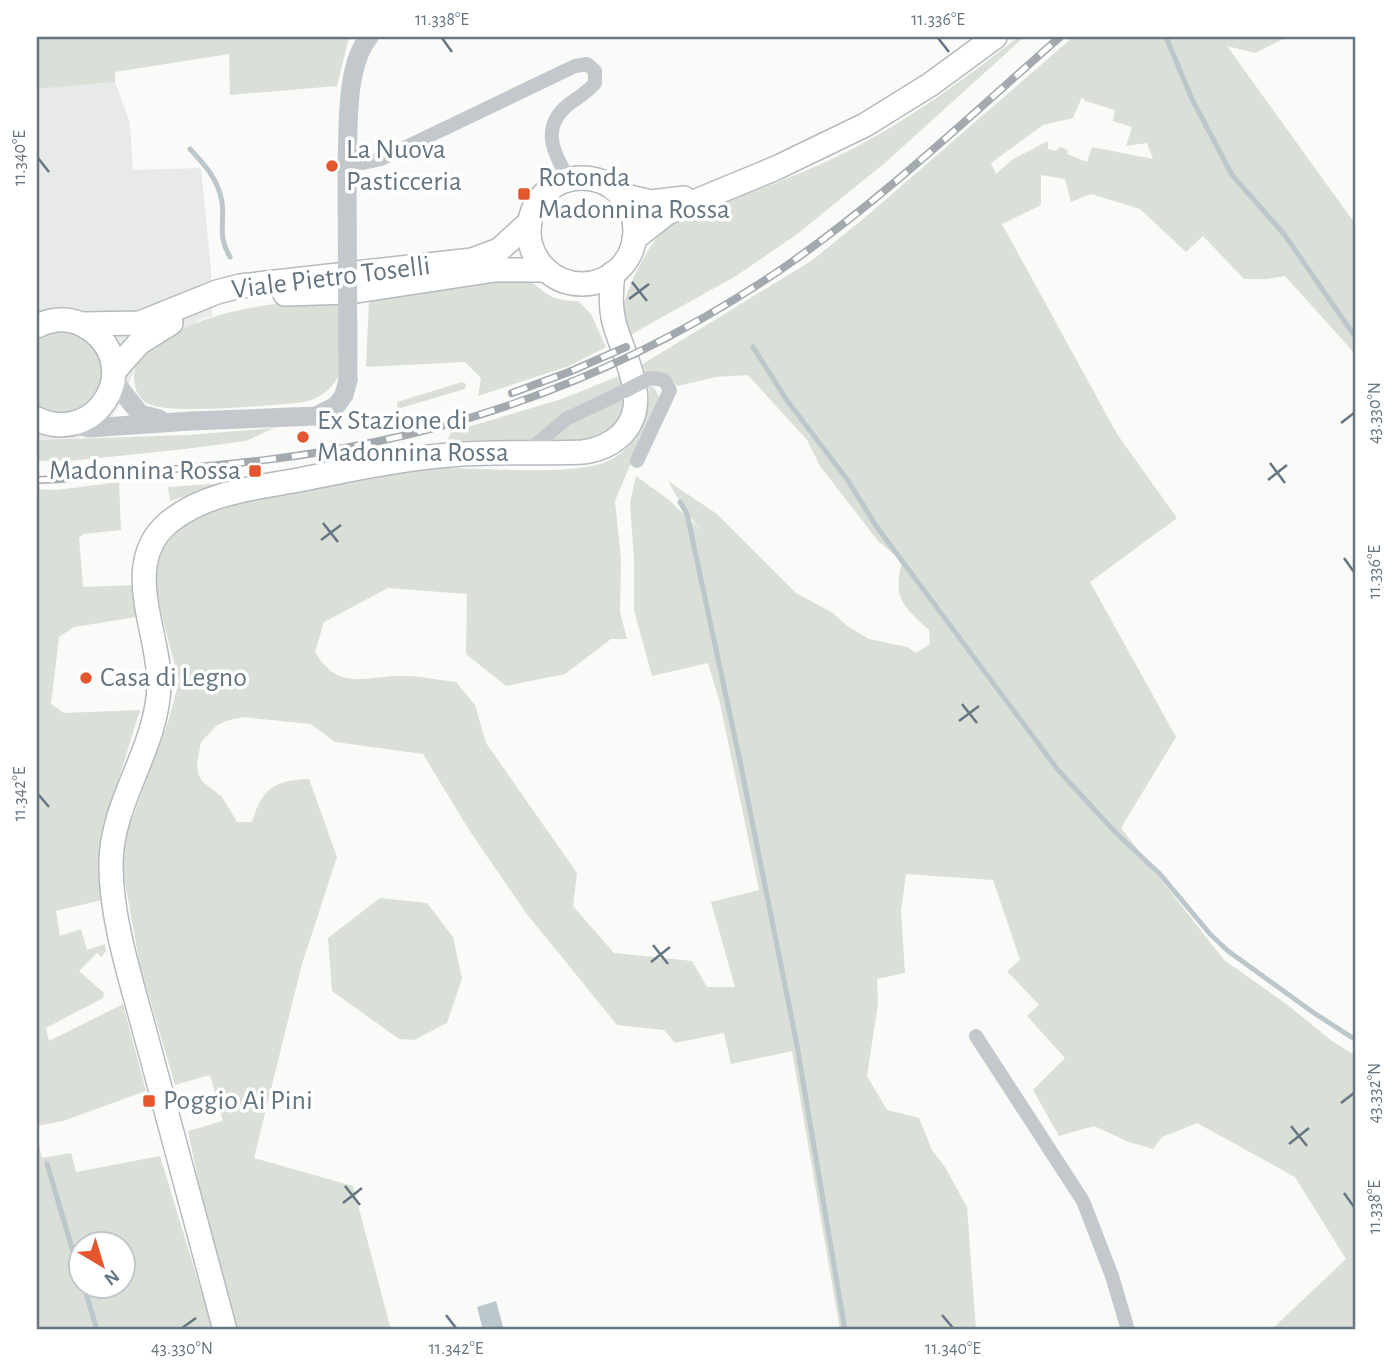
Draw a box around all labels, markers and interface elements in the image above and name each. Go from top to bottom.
text: 11.338°E [415,11,469,29]
text: 11.336°E [911,11,965,29]
text: 11.340°E [11,130,29,186]
place label: La Nuova Pasticceria [346,136,462,196]
marker: La Nuova Pasticceria [324,158,340,174]
place label: Rotonda Madonnina Rossa [538,164,730,224]
marker: Rotonda Madonnina Rossa [516,186,532,202]
street label: Viale Pietro Toselli [230,252,432,304]
text: 43.330°N [1366,382,1384,444]
place label: Ex Stazione di Madonnina Rossa [317,407,509,467]
marker: Ex Stazione di Madonnina Rossa [295,429,311,445]
place label: Madonnina Rossa [49,457,241,485]
marker: Madonnina Rossa [247,463,263,479]
text: 11.336°E [1366,545,1384,599]
place label: Casa di Legno [100,664,247,692]
marker: Casa di Legno [78,670,94,686]
text: 11.342°E [11,766,29,821]
text: 43.332°N [1366,1063,1384,1123]
place label: Poggio Ai Pini [163,1087,313,1115]
marker: Poggio Ai Pini [141,1093,157,1109]
text: 11.338°E [1366,1180,1384,1234]
north arrow [66,1230,136,1300]
text: N [100,1266,123,1289]
text: 43.330°N [151,1340,213,1358]
text: 11.342°E [429,1340,484,1358]
text: 11.340°E [925,1340,981,1358]

